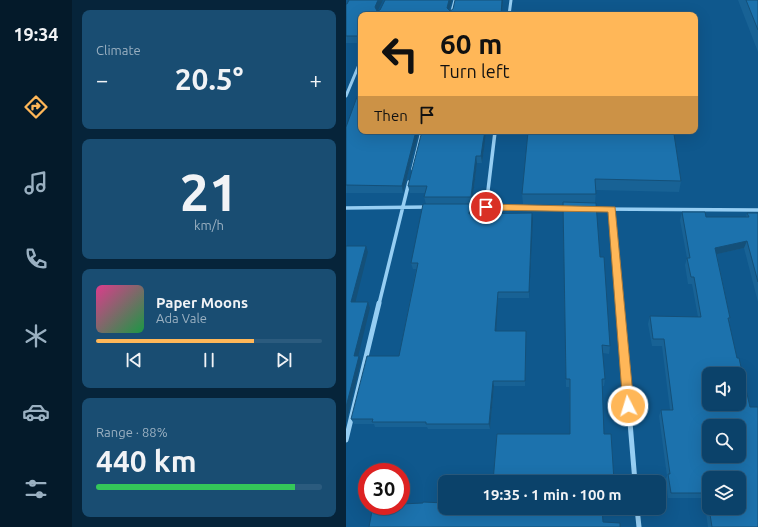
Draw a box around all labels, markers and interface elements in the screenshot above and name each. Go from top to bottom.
text: 19:34 [13,24,59,44]
icon: left [374,28,426,80]
text: 60 m [440,28,502,59]
text: Climate [96,43,141,57]
text: Turn left [440,61,510,81]
text: 20.5° [175,62,243,96]
text: − [96,67,108,92]
text: + [310,67,322,92]
icon: directions [22,93,50,121]
icon: arrive [416,104,438,126]
text: Then [374,107,408,124]
text: 21 [180,163,238,221]
icon: music [22,169,50,197]
pin [469,190,503,224]
icon: arrive [475,196,497,218]
text: km/h [194,218,224,232]
icon: phone [22,245,50,273]
text: Paper Moons [156,294,248,311]
text: Ada Vale [156,311,207,325]
icon: climate [22,322,50,350]
icon: previous [123,349,145,371]
icon: pause [198,349,220,371]
icon: next [273,349,295,371]
map controls [702,367,746,515]
button: sound [702,367,746,411]
position arrow [607,385,649,427]
icon: car [22,398,50,426]
button: search [702,419,746,463]
text: Range · 88% [96,425,168,439]
text: 440 km [96,444,197,478]
speed limit sign: 30 [358,463,410,515]
button: layers [702,471,746,515]
icon: filters [22,475,50,503]
text: 19:35 · 1 min · 100 m [483,486,621,503]

